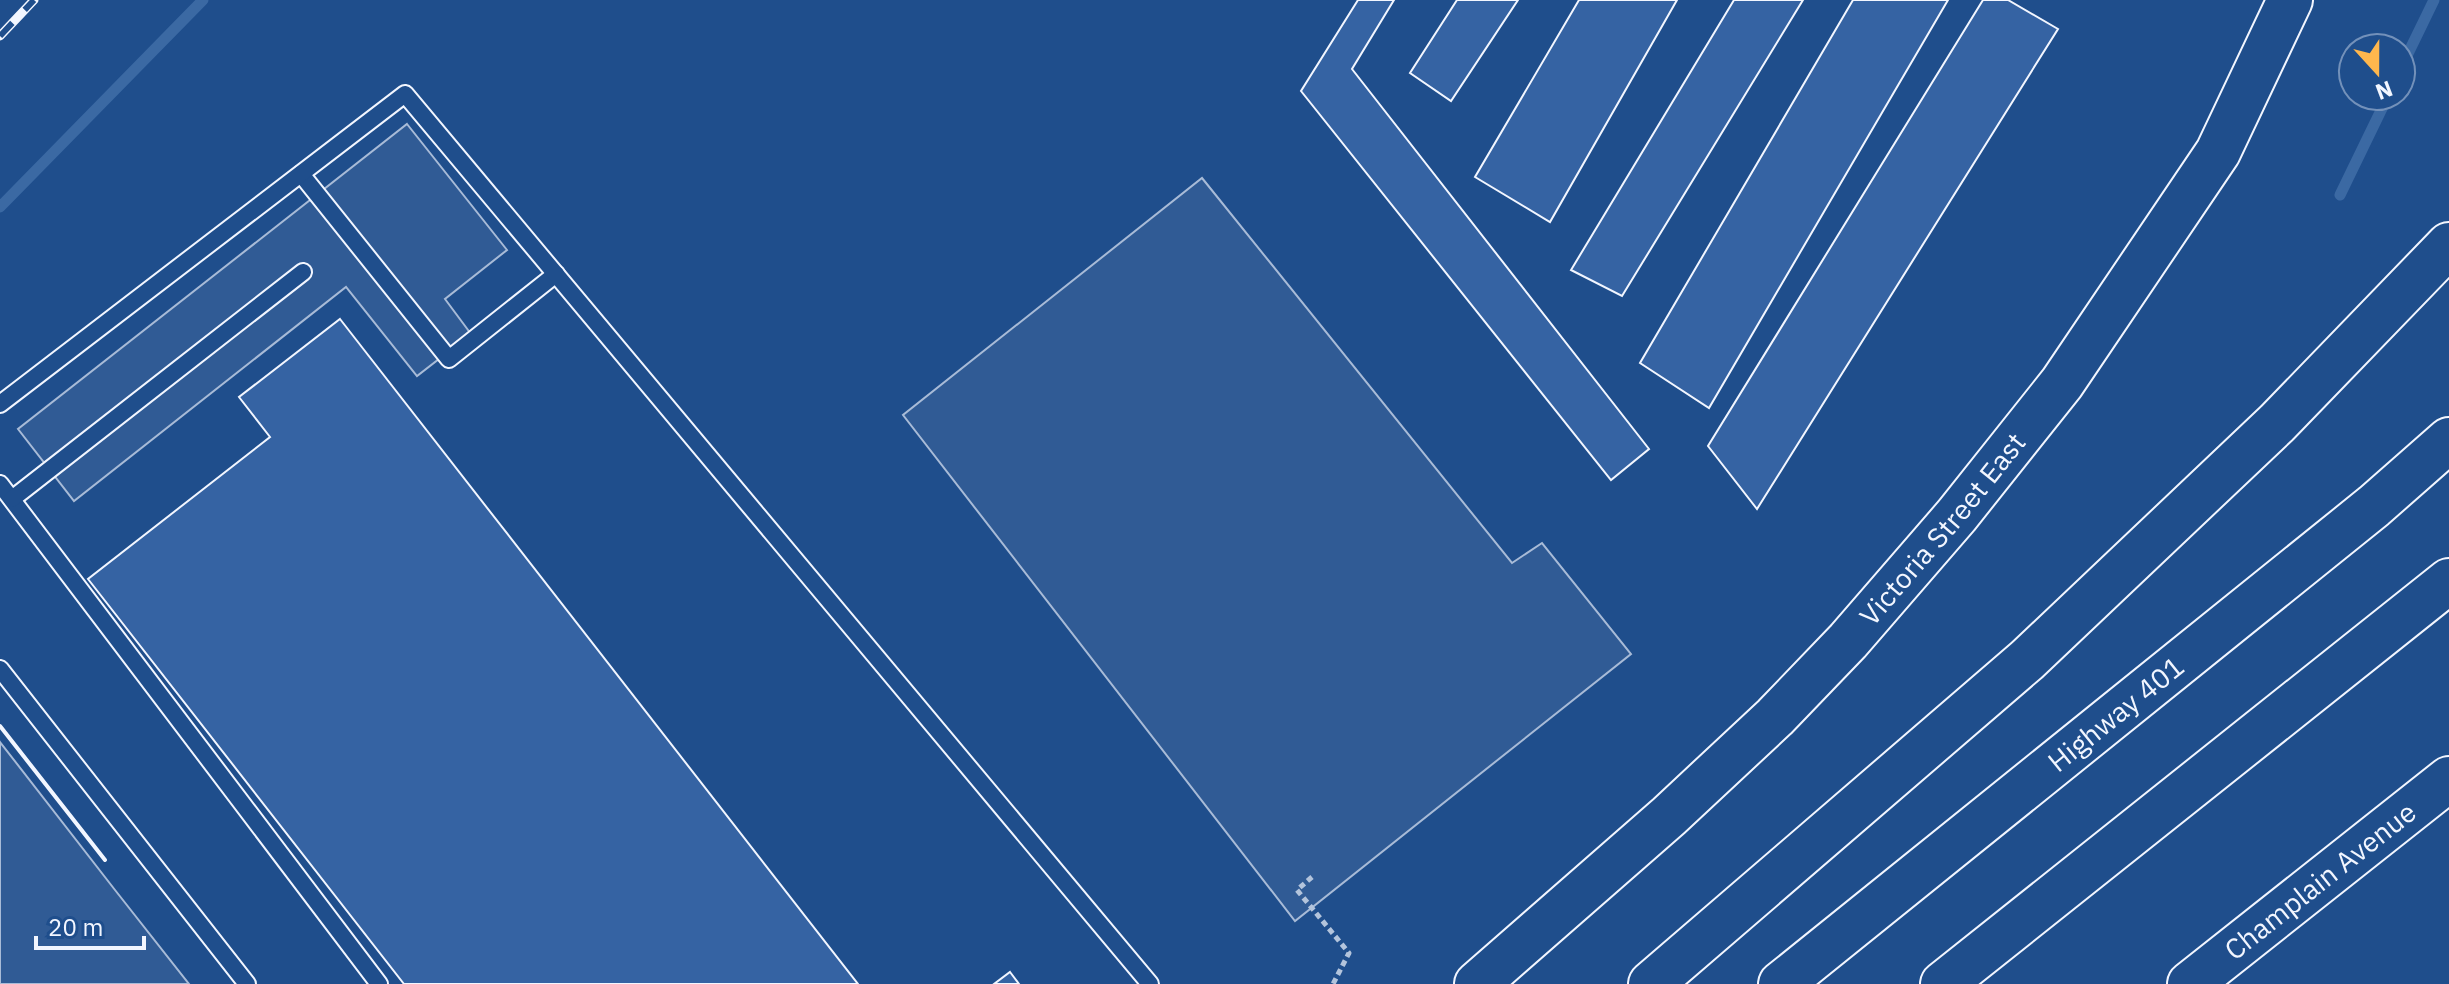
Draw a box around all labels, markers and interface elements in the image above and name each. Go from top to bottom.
north arrow [2337,32,2417,112]
text: N [2372,75,2397,108]
street label: Victoria Street East [1851,425,2033,633]
street label: Highway 401 [2040,648,2191,780]
street label: Champlain Avenue [2216,793,2423,968]
scale bar [36,900,144,950]
text: 20 m [48,911,103,943]

